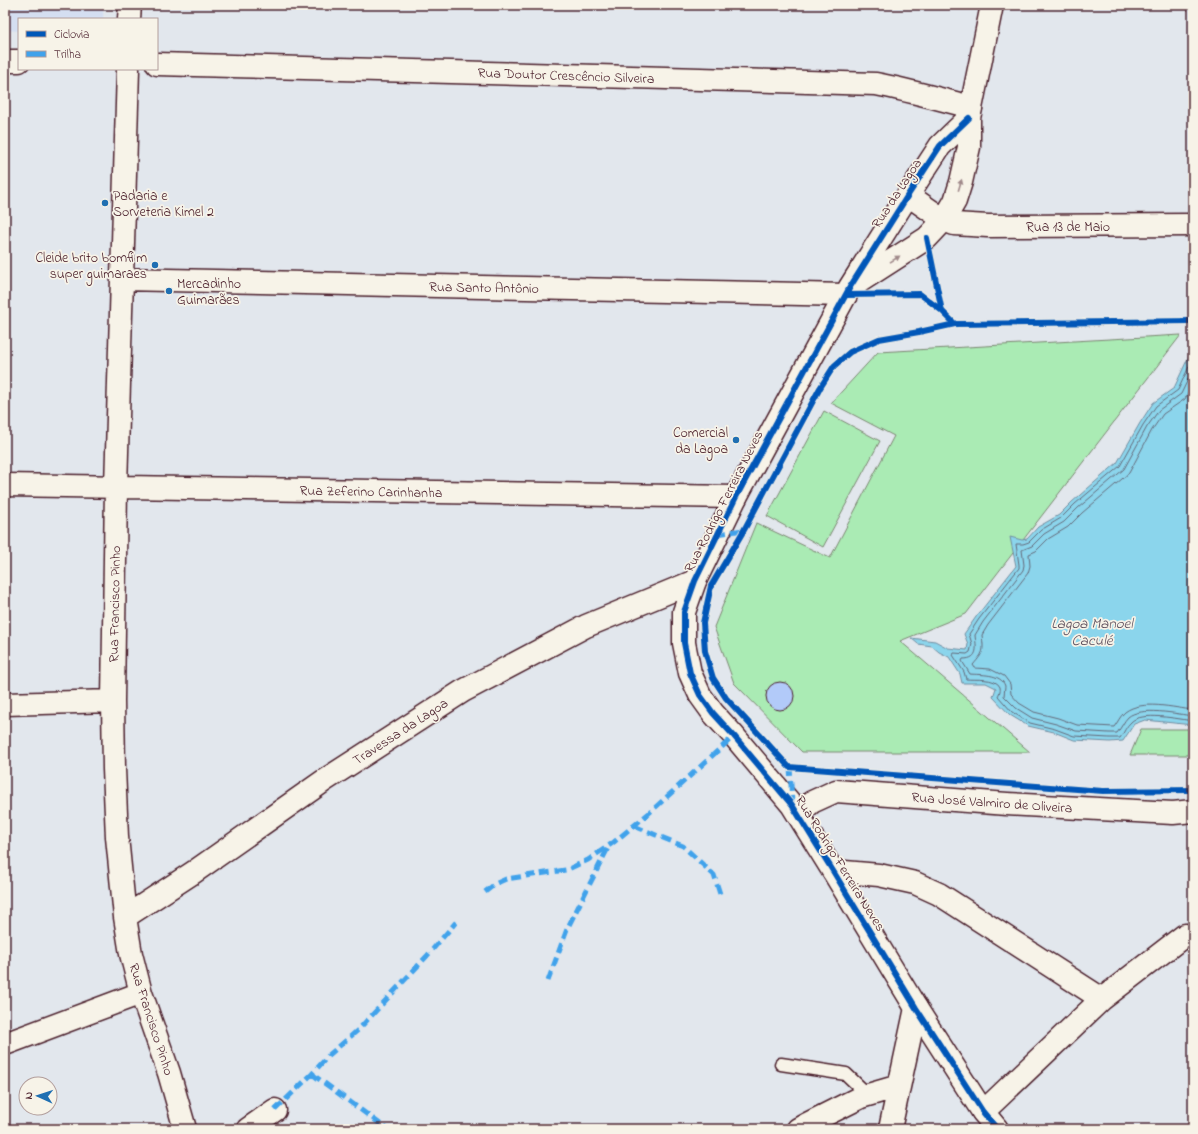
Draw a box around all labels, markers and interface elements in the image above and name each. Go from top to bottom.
legend [18,18,158,70]
text: Ciclovia [54,26,90,44]
text: Trilha [54,46,81,64]
street label: Rua Doutor Crescêncio Silveira [477,63,655,90]
street label: Rua da Lagoa [867,155,929,233]
one-way arrow [957,179,963,191]
place label: Padaria e Sorveteria Kimel 2 [113,186,214,223]
marker: Padaria e Sorveteria Kimel 2 [100,198,110,208]
street label: Rua 13 de Maio [1026,217,1110,238]
place label: Cleide brito bomfim super guimaraes [35,248,147,286]
one-way arrow [890,255,900,263]
marker: Cleide brito bomfim super guimaraes [150,260,160,270]
place label: Mercadinho Guimarães [177,274,241,311]
street label: Rua Santo Antônio [429,277,539,300]
marker: Mercadinho Guimarães [164,286,174,296]
place label: Comercial da Lagoa [673,423,728,461]
street label: Rua Rodrigo Ferreira Neves [679,427,770,577]
marker: Comercial da Lagoa [731,435,741,445]
street label: Rua Zeferino Carinhanha [299,481,442,504]
street label: Rua Francisco Pinho [104,545,127,663]
water label: Lagoa Manoel Caculé [1051,613,1135,652]
street label: Travessa da Lagoa [349,693,453,772]
street label: Rua José Valmiro de Oliveira [911,787,1073,820]
street label: Rua Rodrigo Ferreira Neves [788,792,890,936]
street label: Rua Francisco Pinho [123,961,179,1078]
north arrow [18,1076,58,1116]
text: N [21,1091,37,1100]

